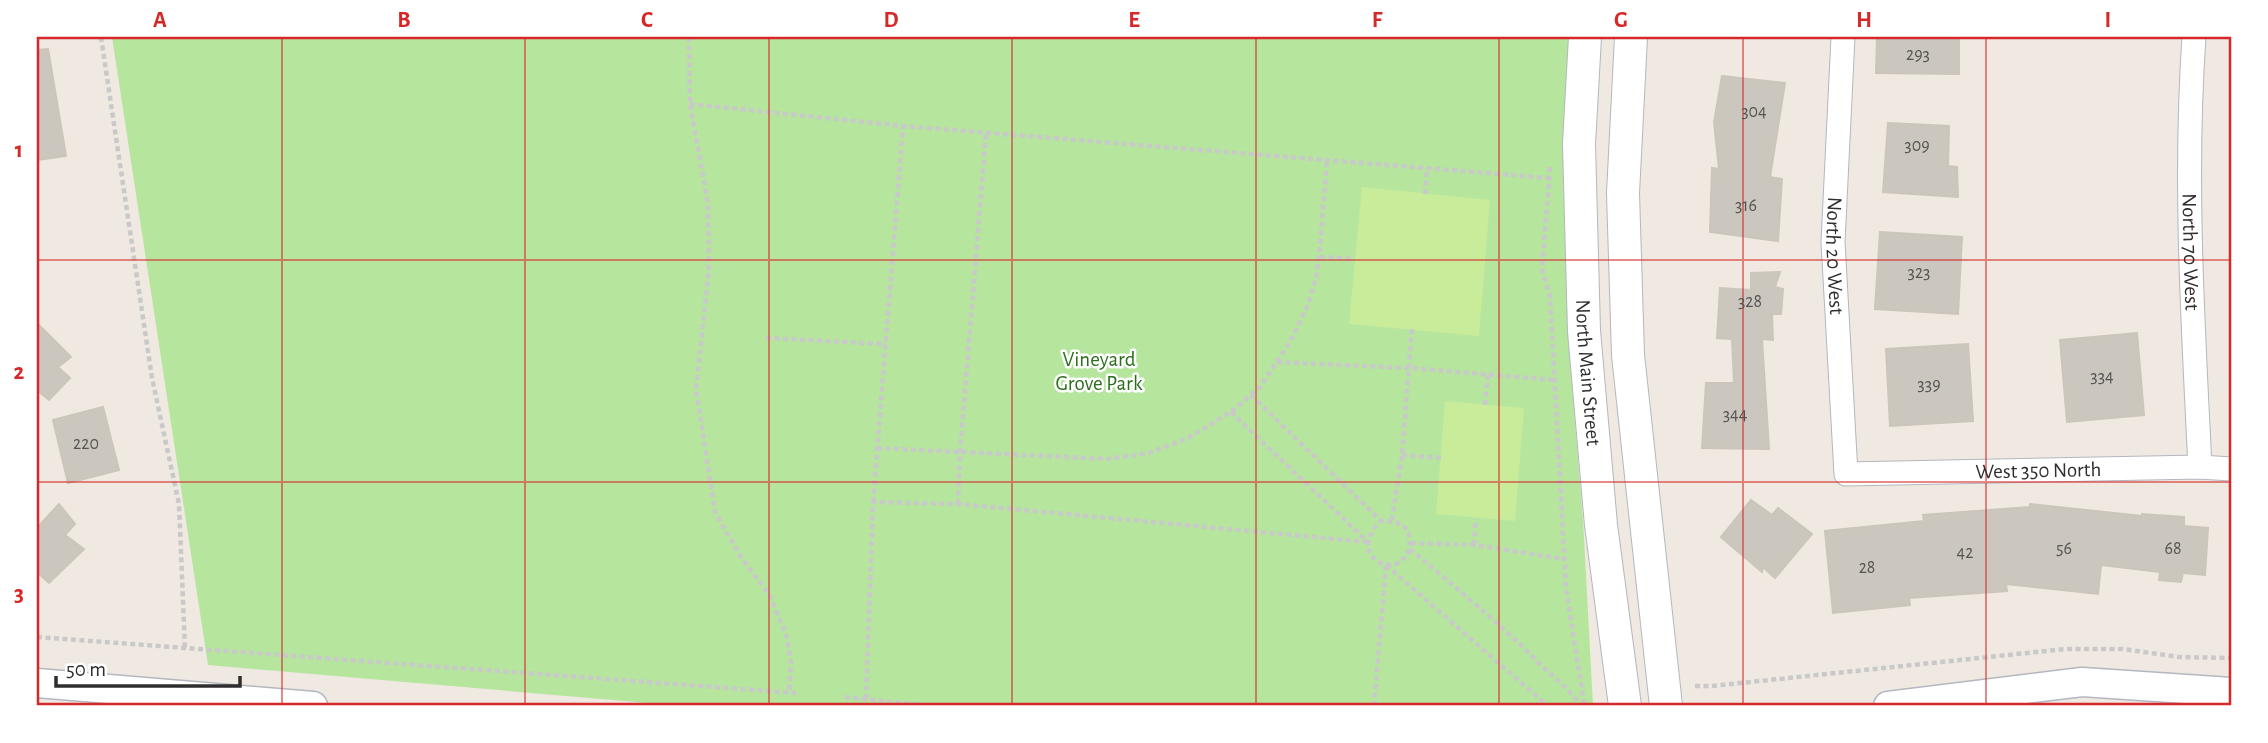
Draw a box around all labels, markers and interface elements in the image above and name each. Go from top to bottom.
text: A [153,9,167,32]
text: B [397,9,411,32]
text: C [641,9,653,32]
text: D [883,9,899,32]
text: E [1128,9,1140,32]
text: F [1372,9,1383,32]
text: G [1614,9,1628,32]
text: H [1856,9,1872,32]
text: I [2105,9,2111,32]
house number: 293 [1906,46,1930,64]
house number: 304 [1741,103,1767,121]
house number: 309 [1904,137,1930,155]
text: 1 [15,139,23,162]
street label: North 70 West [2179,193,2203,311]
street label: North 20 West [1822,196,1848,316]
house number: 316 [1735,197,1757,215]
house number: 323 [1907,264,1931,282]
house number: 328 [1738,293,1762,311]
street label: North Main Street [1573,299,1605,447]
park label: Vineyard Grove Park [1056,349,1143,394]
text: 2 [14,361,25,384]
house number: 334 [2090,368,2114,386]
house number: 339 [1917,376,1941,394]
house number: 344 [1723,406,1748,424]
house number: 220 [73,435,99,453]
street label: West 350 North [1975,458,2102,482]
house number: 56 [2056,540,2072,558]
house number: 68 [2165,540,2182,558]
house number: 42 [1957,544,1973,562]
house number: 28 [1859,559,1875,577]
text: 3 [14,583,24,606]
scale bar [56,645,240,689]
text: 50 m [66,659,106,680]

